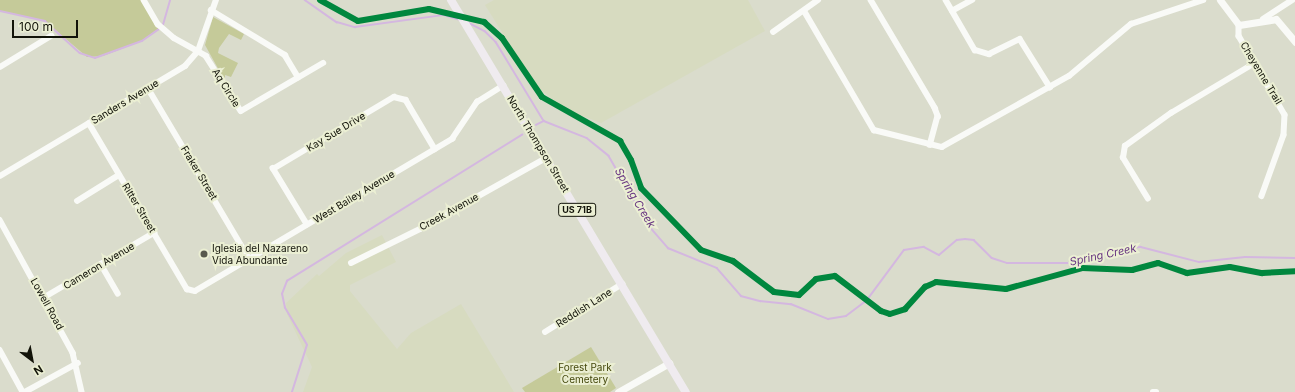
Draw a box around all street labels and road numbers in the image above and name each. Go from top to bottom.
street label: Cheyenne Trail [1238,40,1284,106]
street label: Aq Circle [209,67,243,109]
street label: Sanders Avenue [89,77,161,127]
street label: North Thompson Street [504,93,572,195]
street label: Kay Sue Drive [304,110,368,154]
street label: Fraker Street [178,144,220,202]
street label: West Bailey Avenue [311,168,397,226]
street label: Ritter Street [120,181,158,235]
street label: Creek Avenue [417,191,481,233]
road number: US 71B [558,203,596,217]
street label: Cameron Avenue [61,240,137,292]
street label: Lowell Road [28,276,66,332]
street label: Reddish Lane [554,286,614,330]

